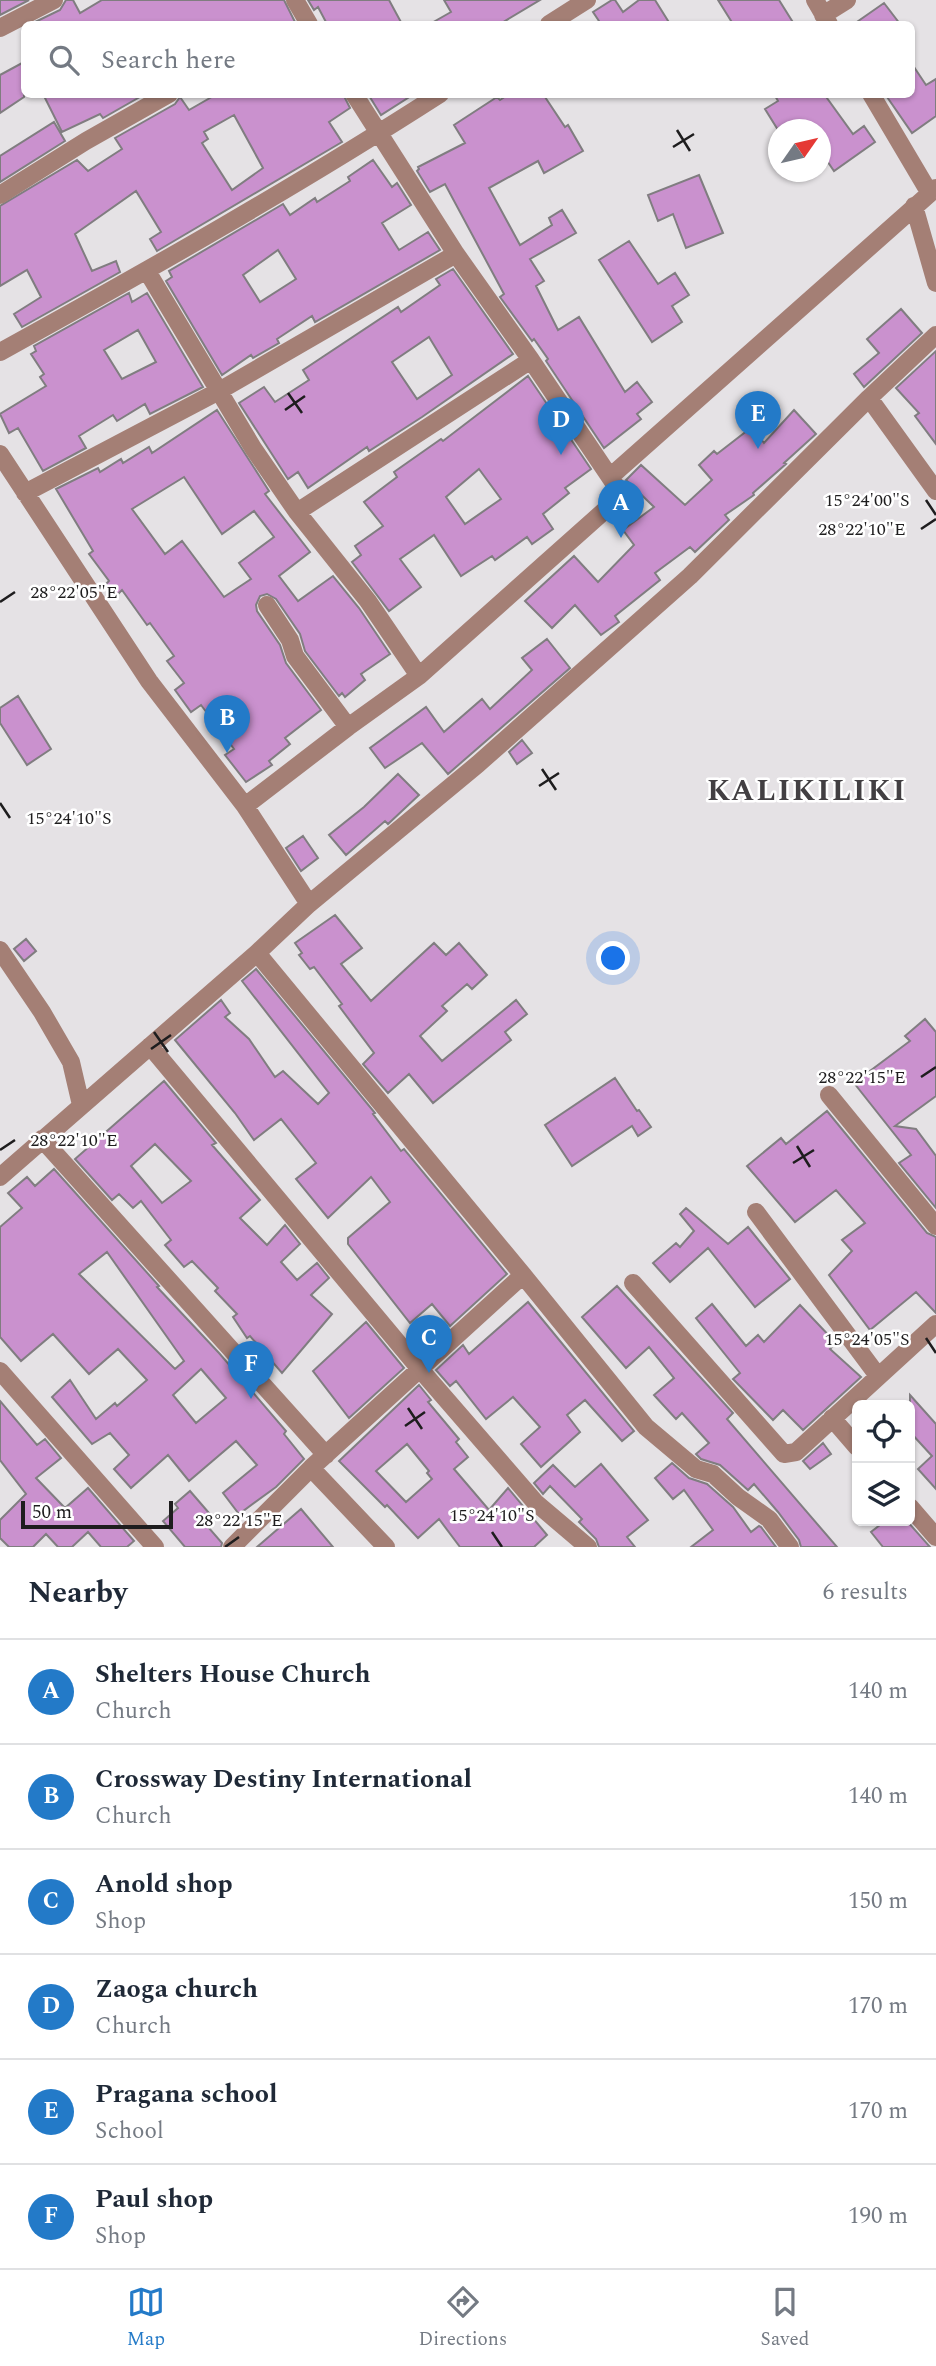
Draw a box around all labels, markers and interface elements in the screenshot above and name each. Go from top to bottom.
search box [21,21,915,98]
text: Search here [101,40,236,80]
icon: search [45,41,83,79]
north arrow [768,119,831,182]
pin: E [735,391,781,449]
pin: D [538,397,584,455]
pin: A [598,480,644,538]
text: 15°24'00"S [824,487,910,514]
text: 28°22'10"E [818,516,906,543]
text: 28°22'05"E [30,579,118,606]
pin: B [204,695,250,753]
district label: KALIKILIKI [707,768,907,814]
text: 15°24'10"S [26,805,112,832]
your location [596,941,630,975]
text: 28°22'15"E [818,1064,906,1091]
text: 28°22'10"E [30,1127,118,1154]
pin: C [406,1315,452,1373]
text: 15°24'05"S [824,1326,910,1353]
pin: F [228,1341,274,1399]
map controls [852,1400,915,1526]
button: locate [852,1400,915,1463]
button: layers [852,1463,915,1526]
scale bar [21,1498,173,1530]
text: 50 m [32,1498,72,1527]
text: 15°24'10"S [449,1502,535,1529]
text: 28°22'15"E [195,1507,283,1534]
text: Nearby [28,1570,127,1616]
text: 6 results [823,1575,908,1610]
text: Shelters House Church [95,1654,371,1694]
text: A [42,1674,60,1709]
text: 140 m [848,1674,908,1709]
text: Church [95,1694,172,1729]
text: Crossway Destiny International [95,1759,472,1799]
text: B [43,1779,59,1814]
text: 140 m [848,1779,908,1814]
text: Church [95,1799,172,1834]
text: Anold shop [95,1864,233,1904]
text: C [43,1884,59,1919]
text: 150 m [848,1884,908,1919]
text: Shop [95,1904,146,1939]
text: Zaoga church [95,1969,258,2009]
text: D [42,1989,60,2024]
text: 170 m [848,1989,908,2024]
text: Church [95,2009,172,2044]
text: Pragana school [95,2074,278,2114]
text: E [43,2094,59,2129]
text: 170 m [848,2094,908,2129]
text: School [95,2114,164,2149]
text: Paul shop [95,2179,213,2219]
text: F [44,2199,58,2234]
text: 190 m [848,2199,908,2234]
text: Shop [95,2219,146,2254]
tab: Map [127,2283,165,2354]
tab: Directions [418,2283,507,2354]
tab: Saved [761,2283,809,2354]

